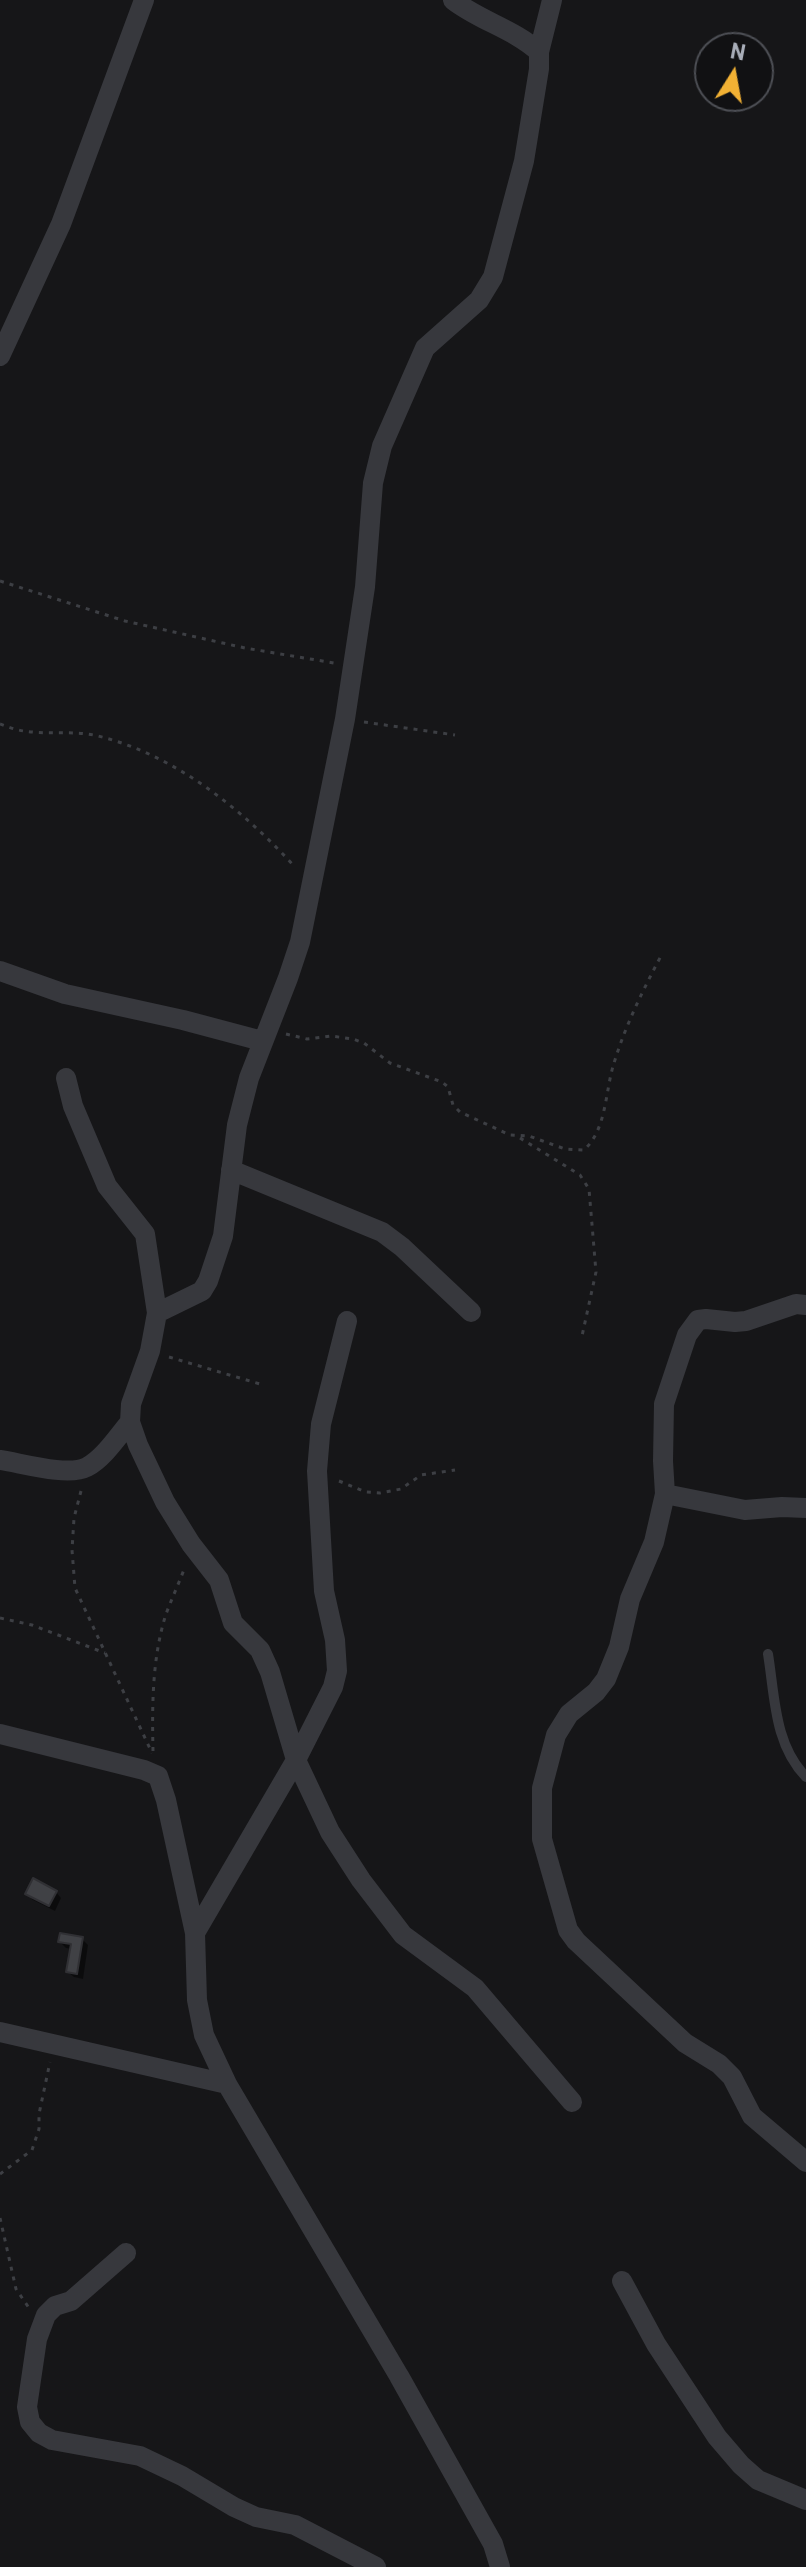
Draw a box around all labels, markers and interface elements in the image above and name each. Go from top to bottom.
north arrow [694,32,774,112]
text: N [729,36,748,65]

